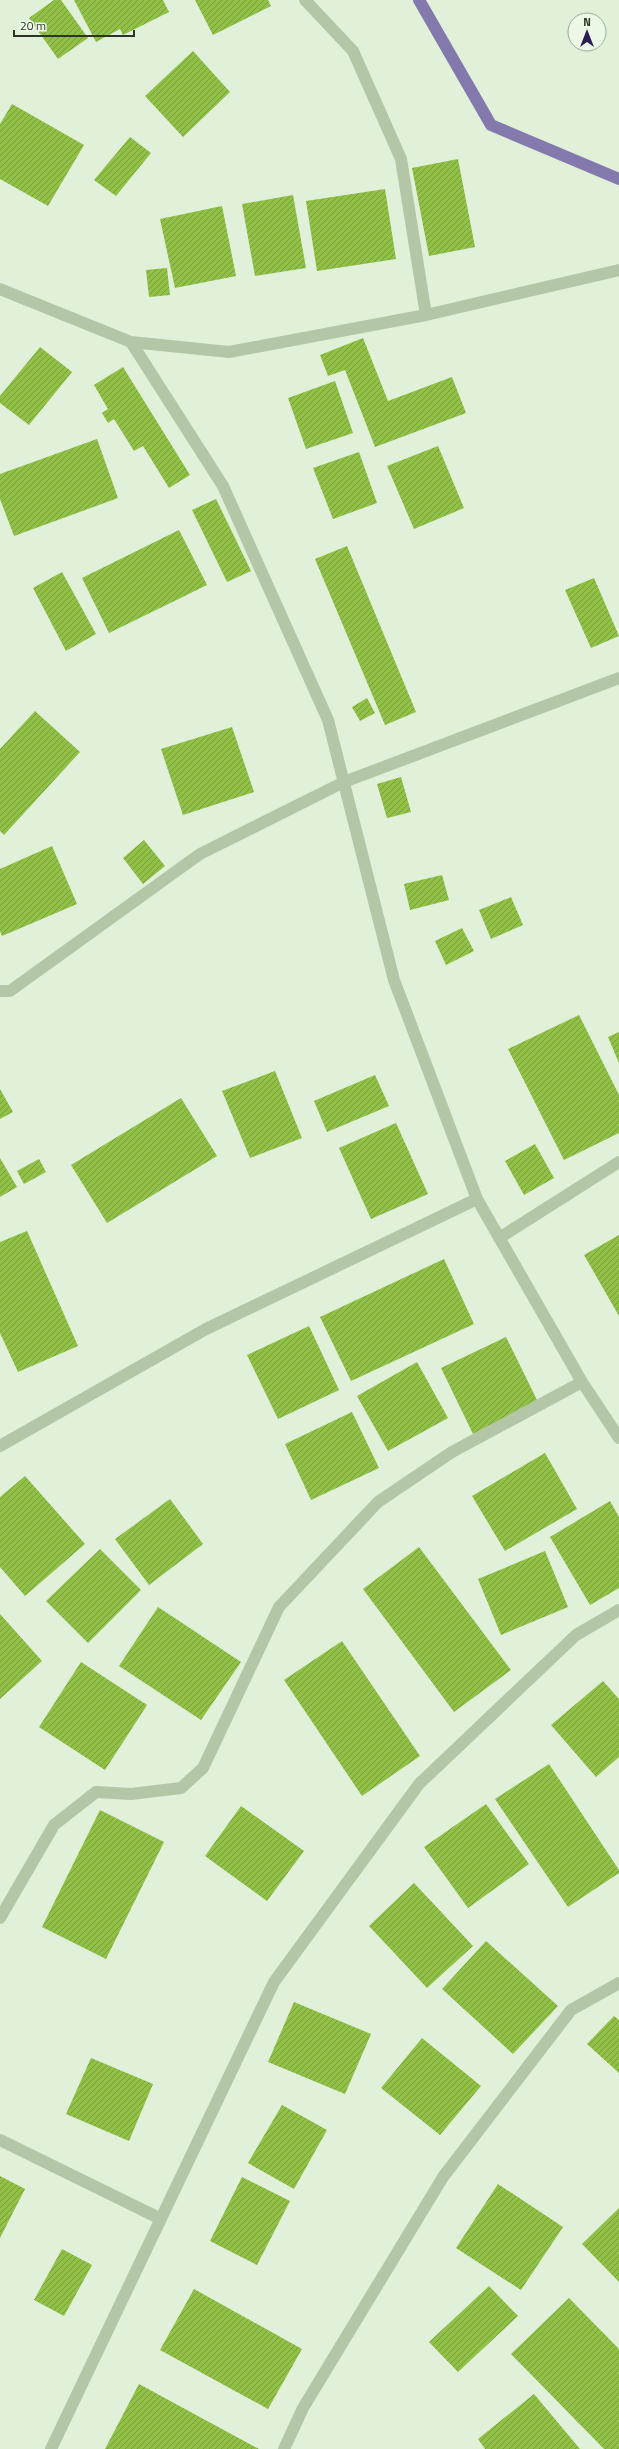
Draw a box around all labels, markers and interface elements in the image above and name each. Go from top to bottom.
scale bar [14,12,134,38]
north arrow [567,12,607,52]
text: N [583,14,591,30]
text: 20 m [20,16,46,35]

